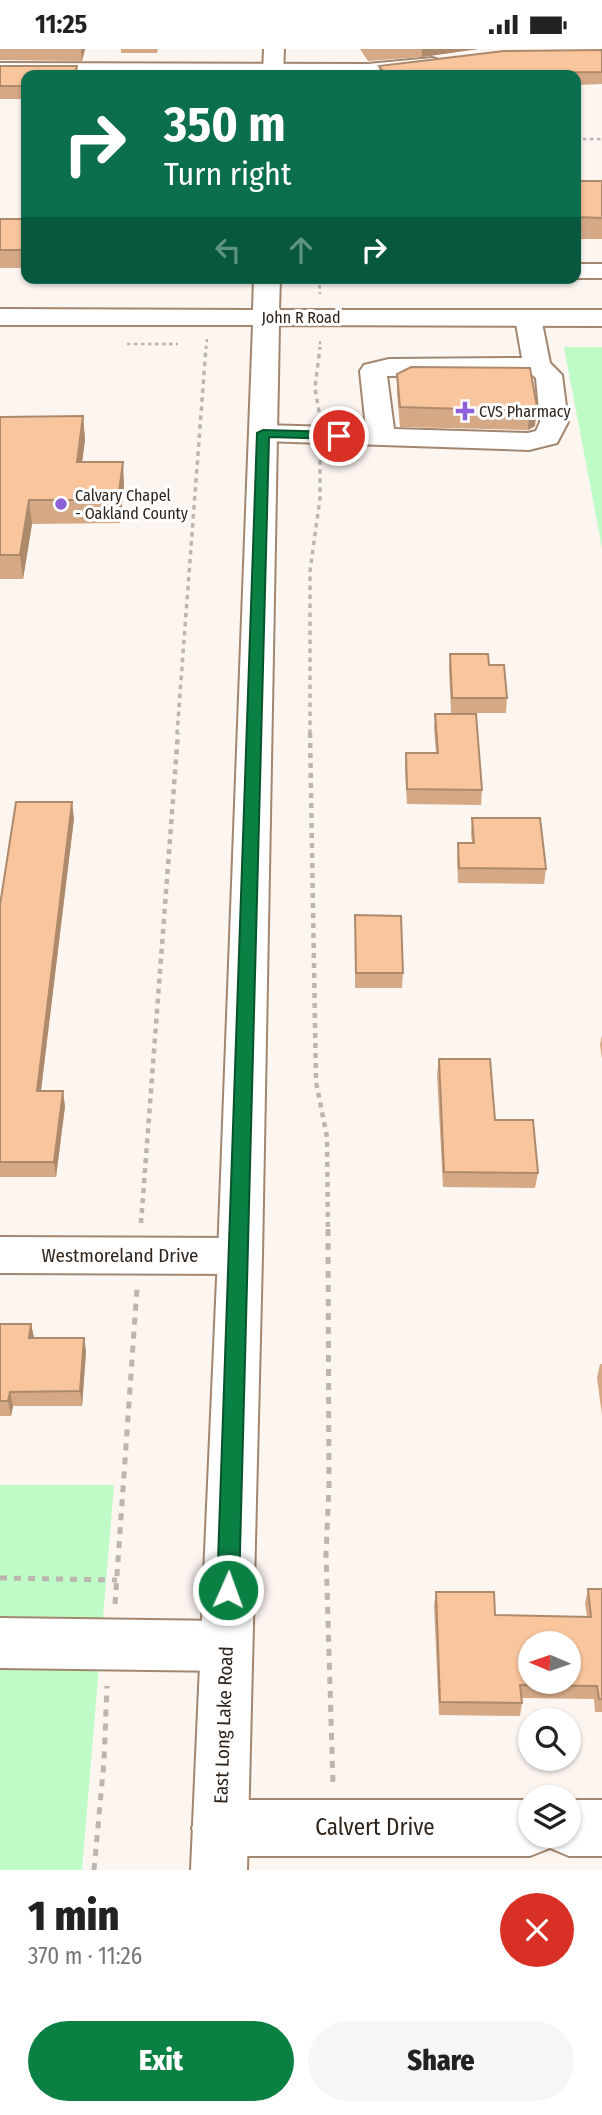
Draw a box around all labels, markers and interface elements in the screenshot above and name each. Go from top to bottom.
text: 11:25 [35,9,87,40]
text: 350 m [164,95,286,154]
icon: right [49,98,140,189]
text: Turn right [164,155,291,193]
icon: left [209,231,247,269]
icon: ahead [282,231,320,269]
icon: right [355,231,393,269]
street label: John R Road [261,308,341,327]
place label: CVS Pharmacy [479,402,572,421]
marker: CVS Pharmacy [457,403,473,419]
pin [309,406,369,466]
icon: arrive [320,417,358,455]
place label: Calvary Chapel - Oakland County [75,486,189,523]
marker: Calvary Chapel - Oakland County [53,496,69,512]
street label: Westmoreland Drive [42,1244,198,1267]
position arrow [191,1553,265,1627]
north arrow [518,1631,581,1694]
map controls [518,1631,581,1848]
street label: East Long Lake Road [209,1646,238,1804]
button: search [518,1708,581,1771]
button: layers [518,1785,581,1848]
street label: Calvert Drive [315,1813,435,1841]
text: 1 min [28,1891,119,1941]
button: close [500,1893,574,1967]
text: 370 m · 11:26 [28,1942,142,1970]
button: Exit [28,2021,294,2101]
button: Share [308,2021,574,2101]

